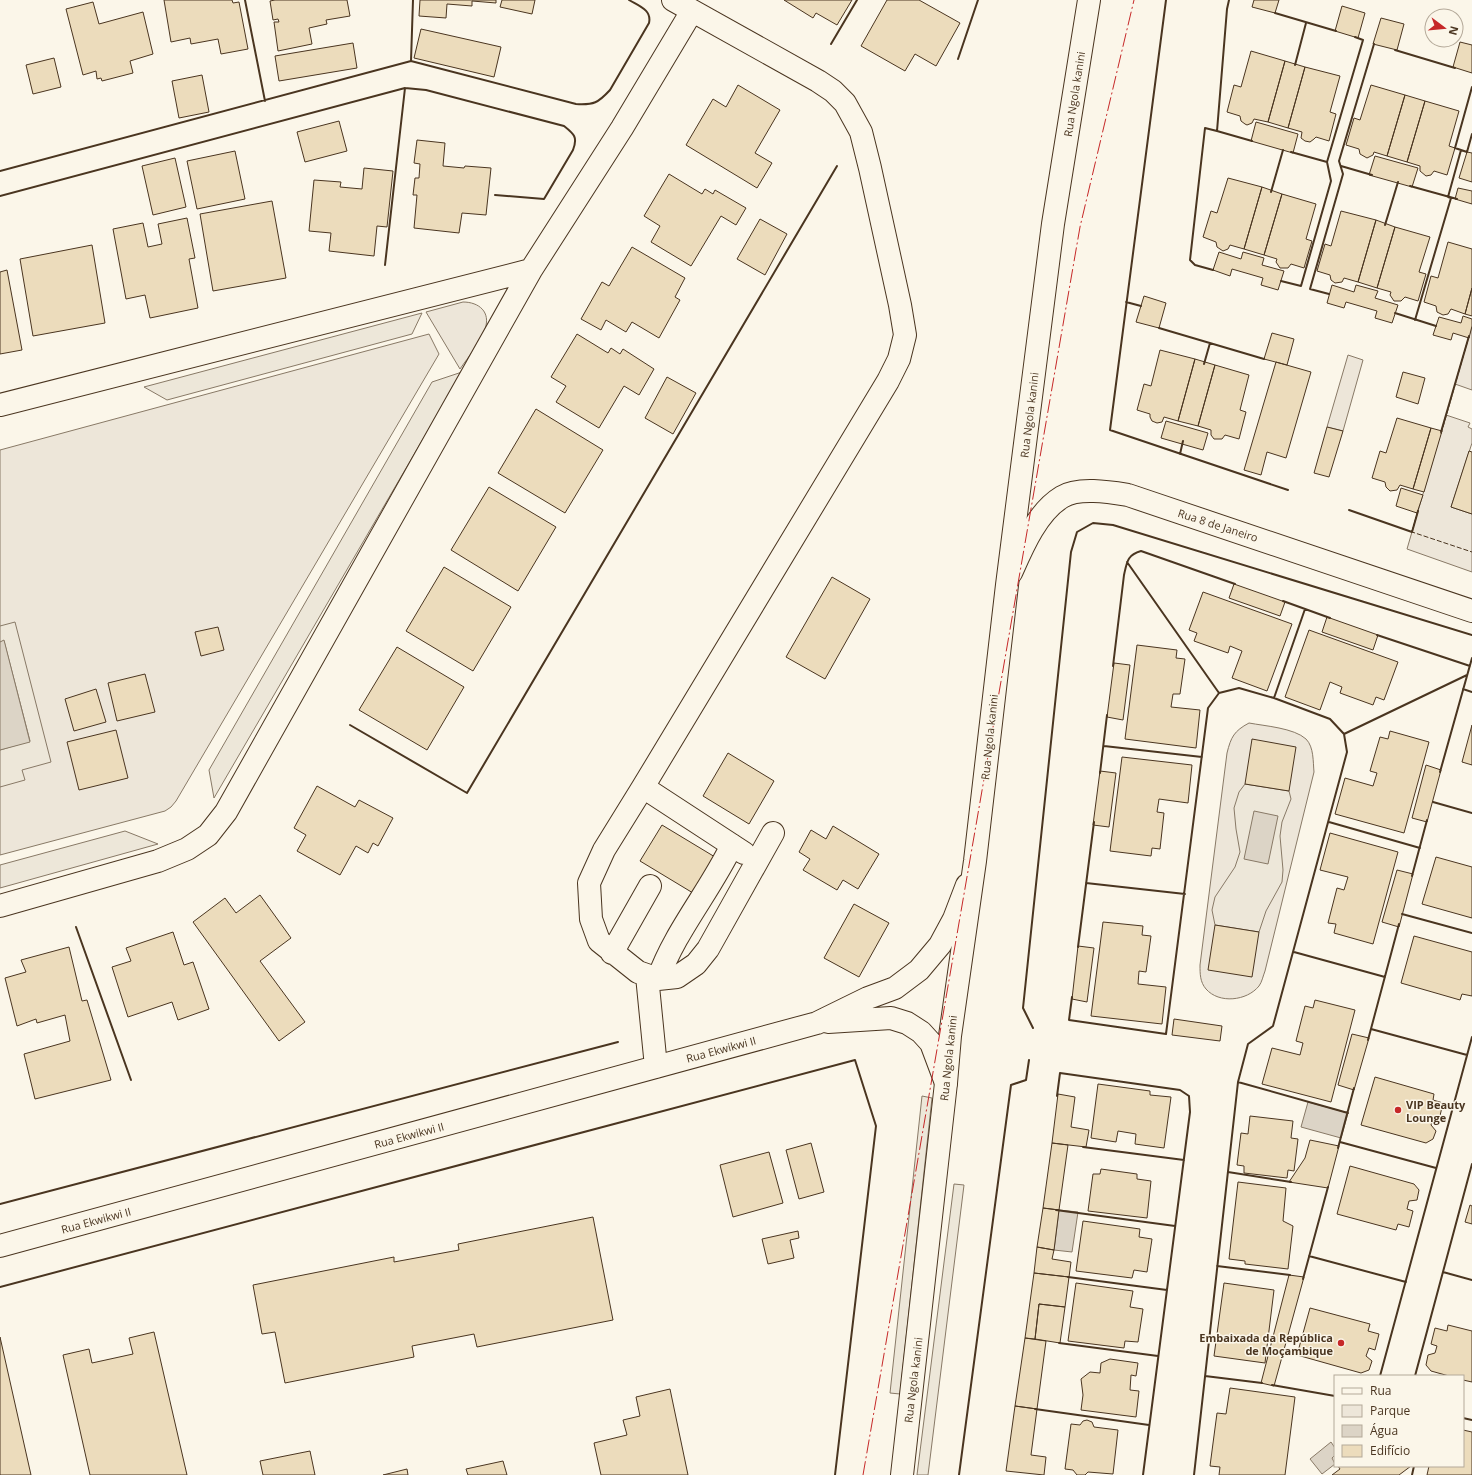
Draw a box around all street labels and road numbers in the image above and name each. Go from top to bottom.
street label: Rua Ngola kanini [1060,50,1088,138]
street label: Rua Ngola kanini [1016,371,1042,459]
street label: Rua 8 de Janeiro [1176,505,1260,545]
street label: Rua Ngola kanini [977,693,1001,781]
street label: Rua Ngola kanini [936,1014,960,1102]
street label: Rua Ekwikwi II [684,1032,758,1066]
street label: Rua Ekwikwi II [372,1118,446,1152]
street label: Rua Ekwikwi II [59,1203,133,1237]
street label: Rua Ngola kanini [900,1336,926,1424]

